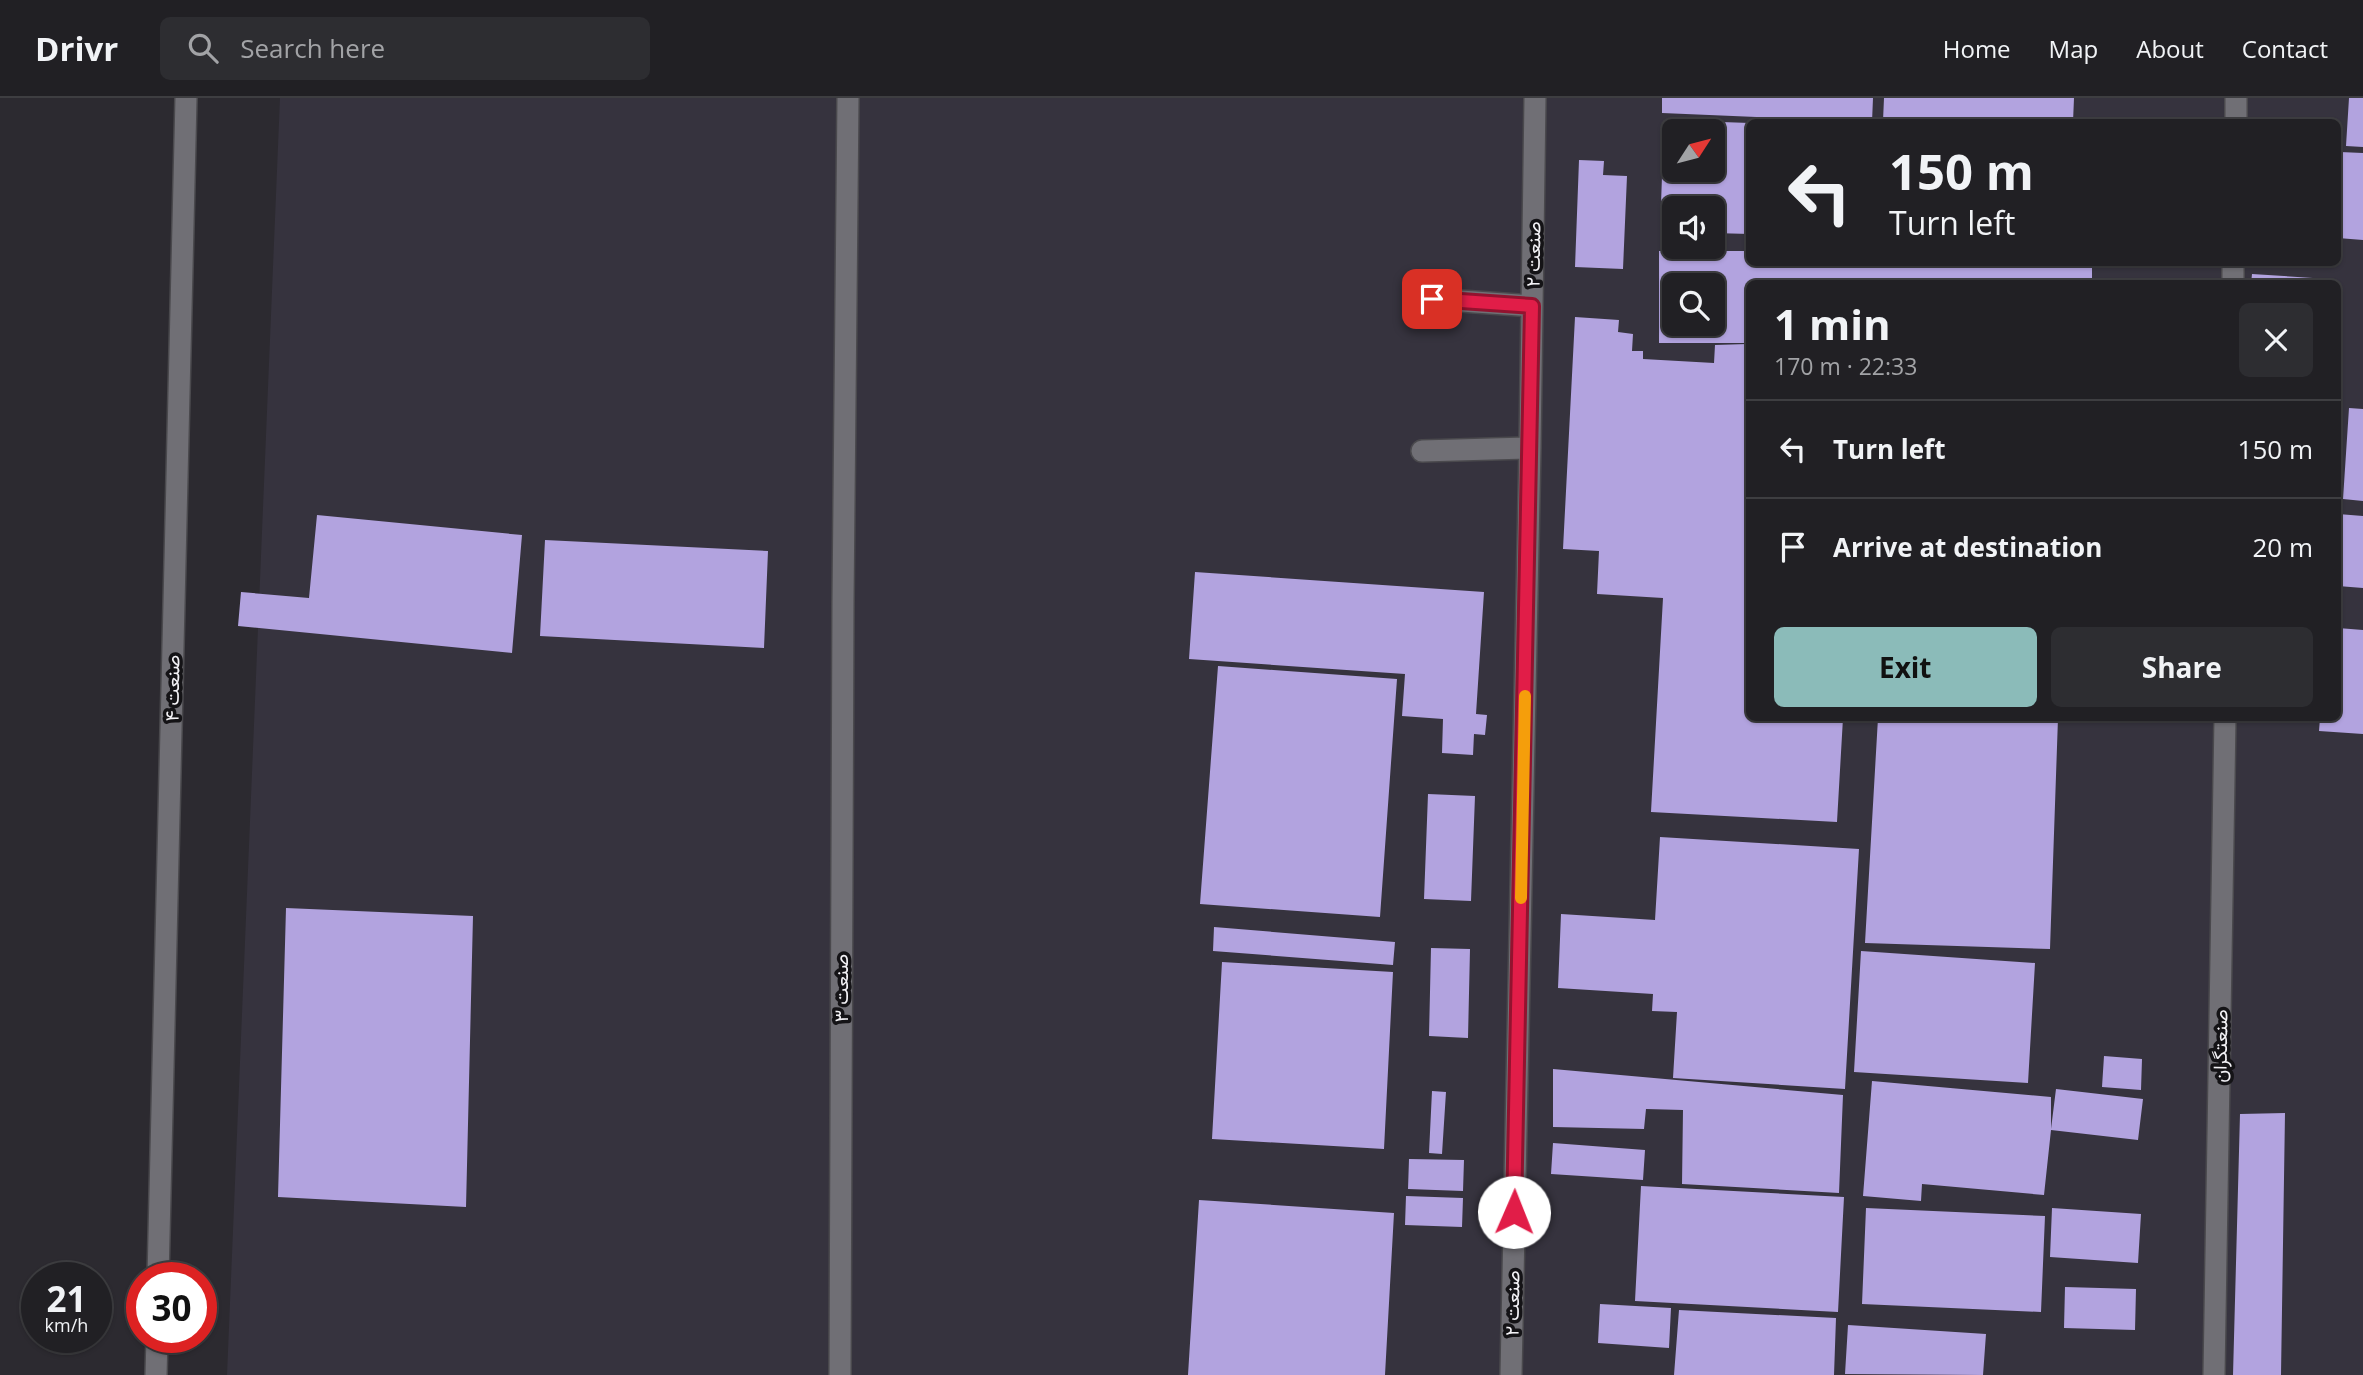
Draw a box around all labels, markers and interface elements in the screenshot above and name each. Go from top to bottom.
search box [160,17,650,80]
text: Drivr [35,26,118,71]
icon: search [184,29,222,67]
text: Search here [240,30,385,66]
text: Home [1943,32,2011,65]
text: Map [2049,32,2098,65]
text: About [2136,32,2204,65]
text: Contact [2242,32,2328,65]
north arrow [1662,119,1726,182]
map controls [1662,119,1725,336]
text: 150 m [1889,138,2034,204]
icon: left [1774,147,1865,238]
button: sound [1662,196,1725,259]
text: Turn left [1889,201,2015,244]
street label: صنعت ۲ [1519,221,1547,287]
pin [1402,269,1462,329]
button: search [1662,273,1725,336]
icon: arrive [1413,280,1451,318]
text: 1 min [1774,295,1891,352]
button: close [2239,303,2313,377]
text: 170 m · 22:33 [1774,350,1917,382]
icon: left [1774,430,1812,468]
text: Turn left [1833,431,1945,467]
text: 150 m [2238,431,2313,467]
icon: arrive [1774,528,1812,566]
text: Arrive at destination [1833,529,2102,565]
text: 20 m [2252,529,2313,565]
button: Exit [1774,627,2037,707]
button: Share [2051,627,2313,707]
street label: صنعت ۴ [158,654,186,722]
street label: صنعت ۳ [828,954,854,1022]
street label: صنعتگران [2206,1009,2234,1083]
position arrow [1477,1175,1551,1249]
speed limit sign: 30 [126,1262,217,1353]
street label: صنعت ۲ [1498,1270,1526,1336]
text: 21 [46,1275,87,1322]
text: km/h [45,1313,88,1337]

